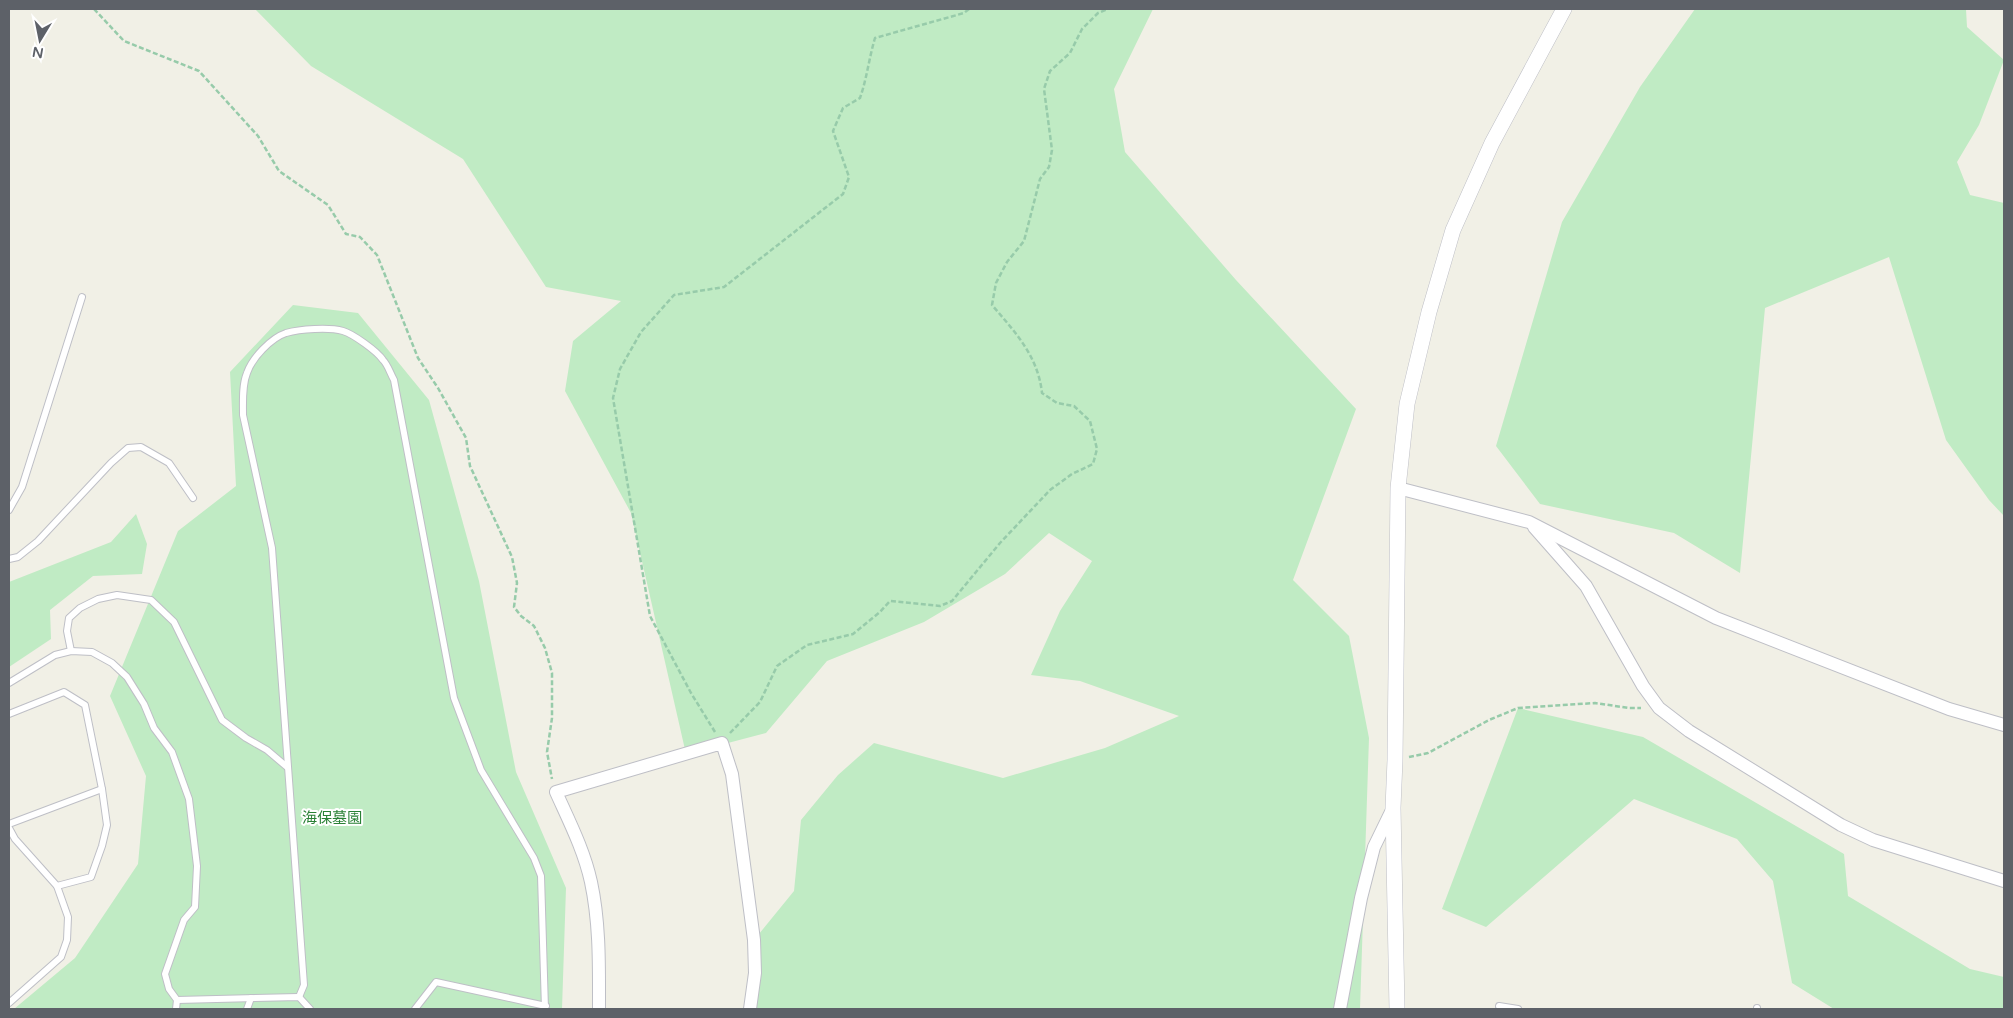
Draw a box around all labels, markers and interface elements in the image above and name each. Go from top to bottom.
north arrow [15,15,65,65]
text: N [31,43,45,62]
park label: 海保墓園 [302,809,362,827]

